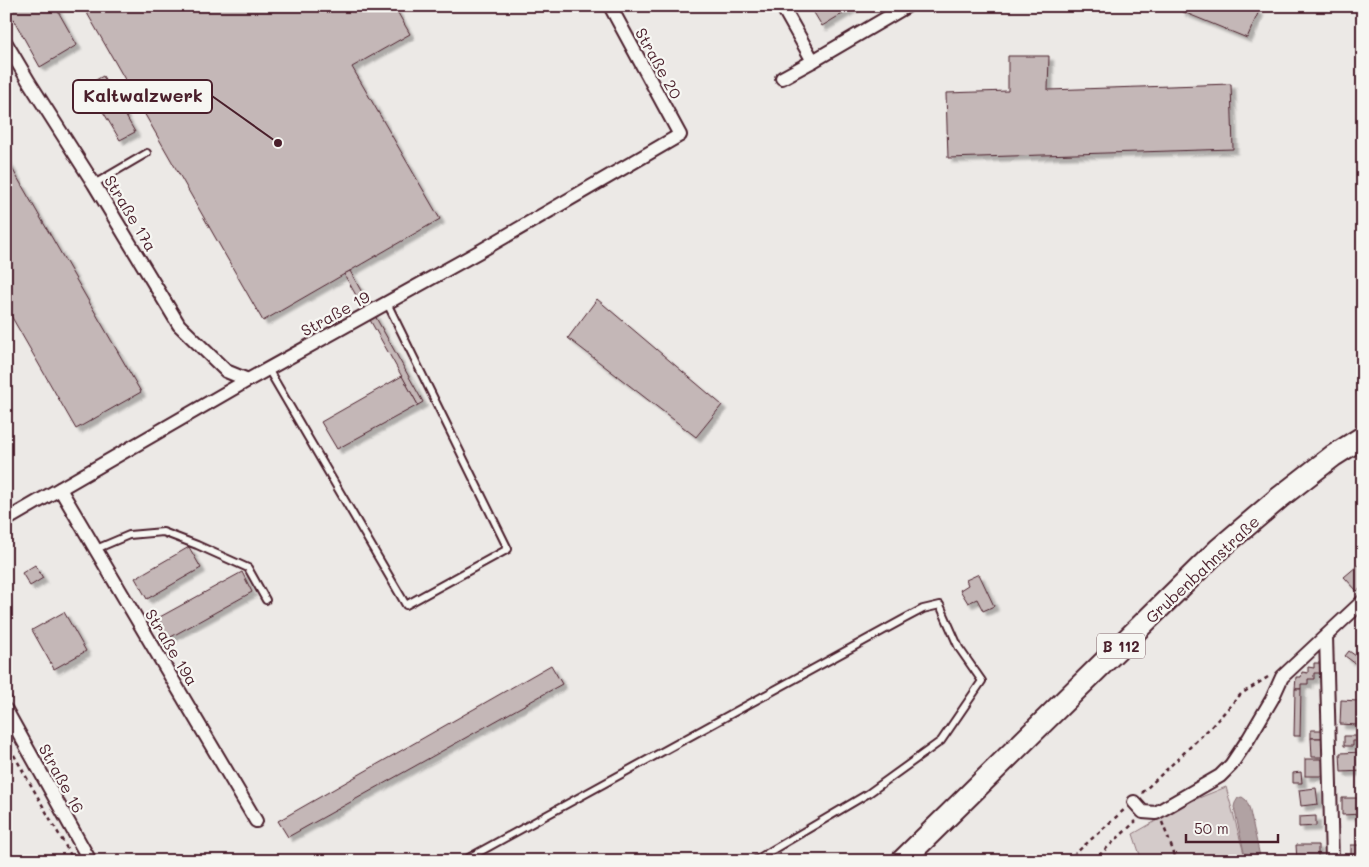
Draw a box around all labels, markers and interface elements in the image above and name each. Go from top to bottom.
street label: Straße 20 [631,24,687,102]
callout: Kaltwalzwerk [73,80,212,113]
text: Kaltwalzwerk [83,83,203,107]
street label: Straße 17a [100,171,162,255]
street label: Straße 19 [297,285,373,341]
street label: Grubenbahnstraße [1141,511,1263,627]
street label: Straße 19a [141,605,203,689]
road number: B 112 [1097,634,1145,658]
street label: Straße 16 [34,740,90,816]
scale bar [1186,812,1279,844]
text: 50 m [1194,818,1229,838]

